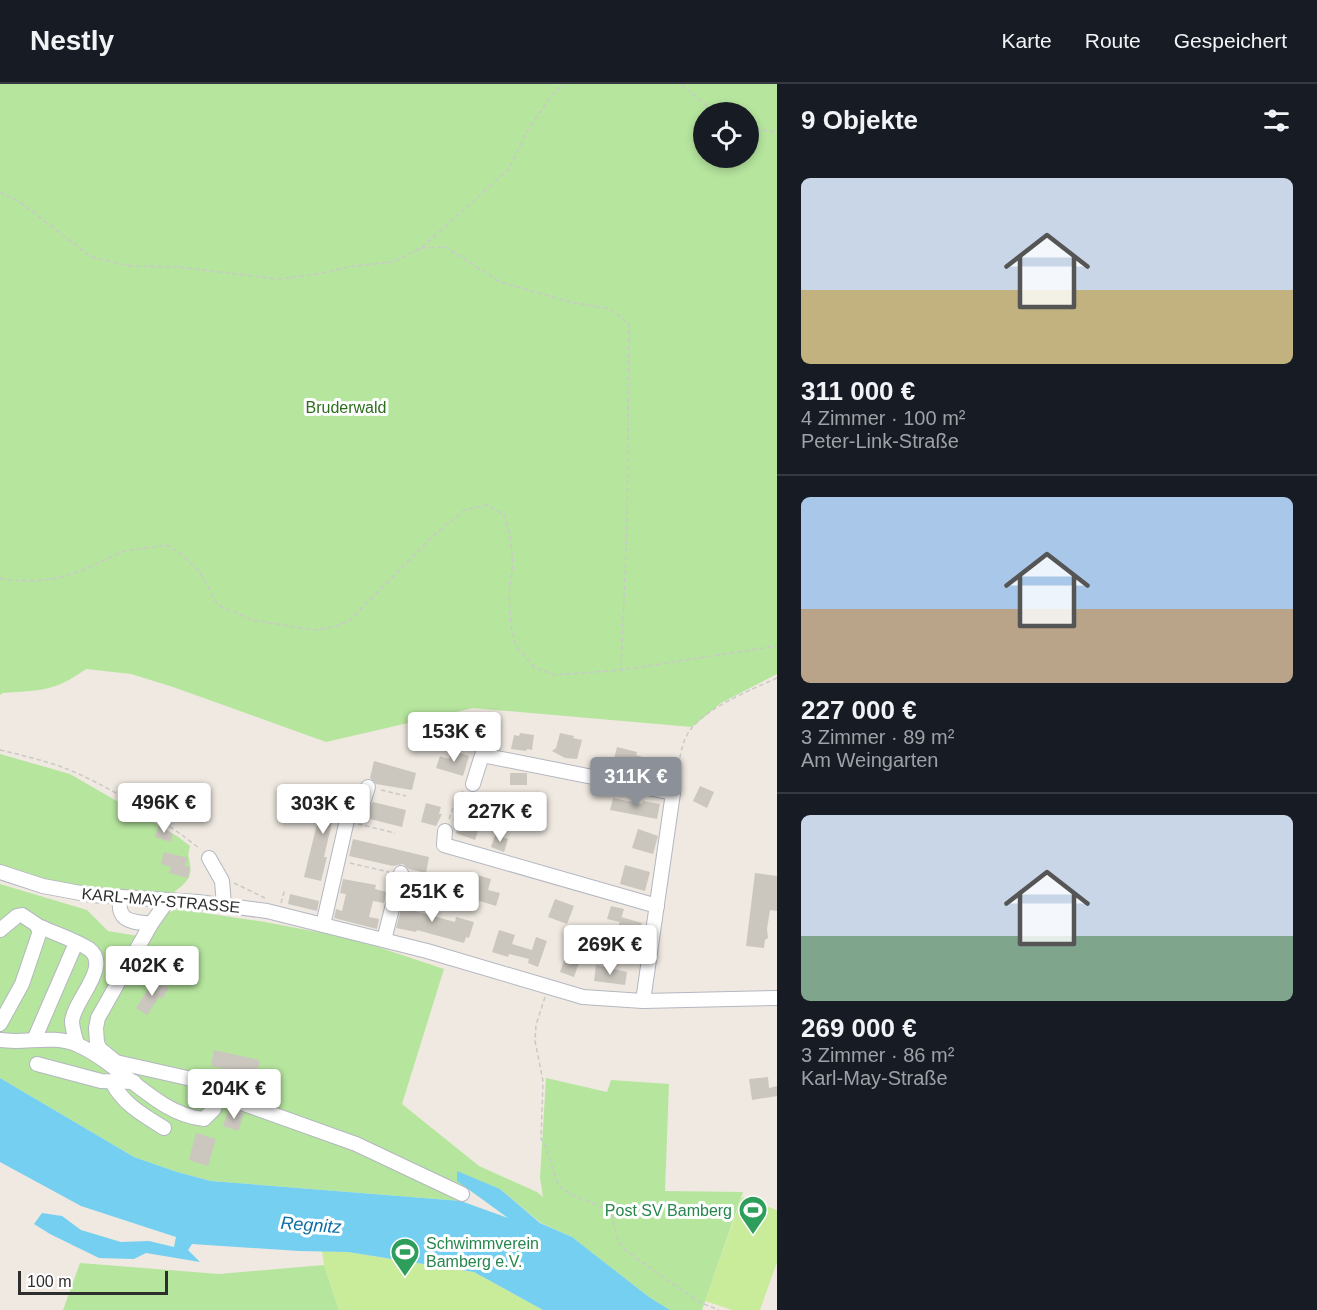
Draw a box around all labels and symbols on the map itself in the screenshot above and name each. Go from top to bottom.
park label: Bruderwald [306,399,386,416]
pin: 153K € [405,712,503,763]
pin: 311K € [587,757,685,808]
pin: 496K € [115,783,213,834]
pin: 303K € [274,784,372,835]
pin: 227K € [451,792,549,843]
pin: 251K € [383,872,481,923]
street label: KARL-MAY-STRASSE [81,885,241,916]
pin: 269K € [561,925,659,976]
pin: 402K € [103,946,201,997]
pin: 204K € [185,1069,283,1120]
sports icon: Post SV Bamberg [737,1194,769,1236]
place label: Post SV Bamberg [605,1202,732,1219]
water label: Regnitz [280,1213,342,1237]
place label: Schwimmverein Bamberg e.V. [426,1235,539,1270]
sports icon: Schwimmverein Bamberg e.V. [389,1236,421,1278]
scale bar [18,1268,168,1296]

